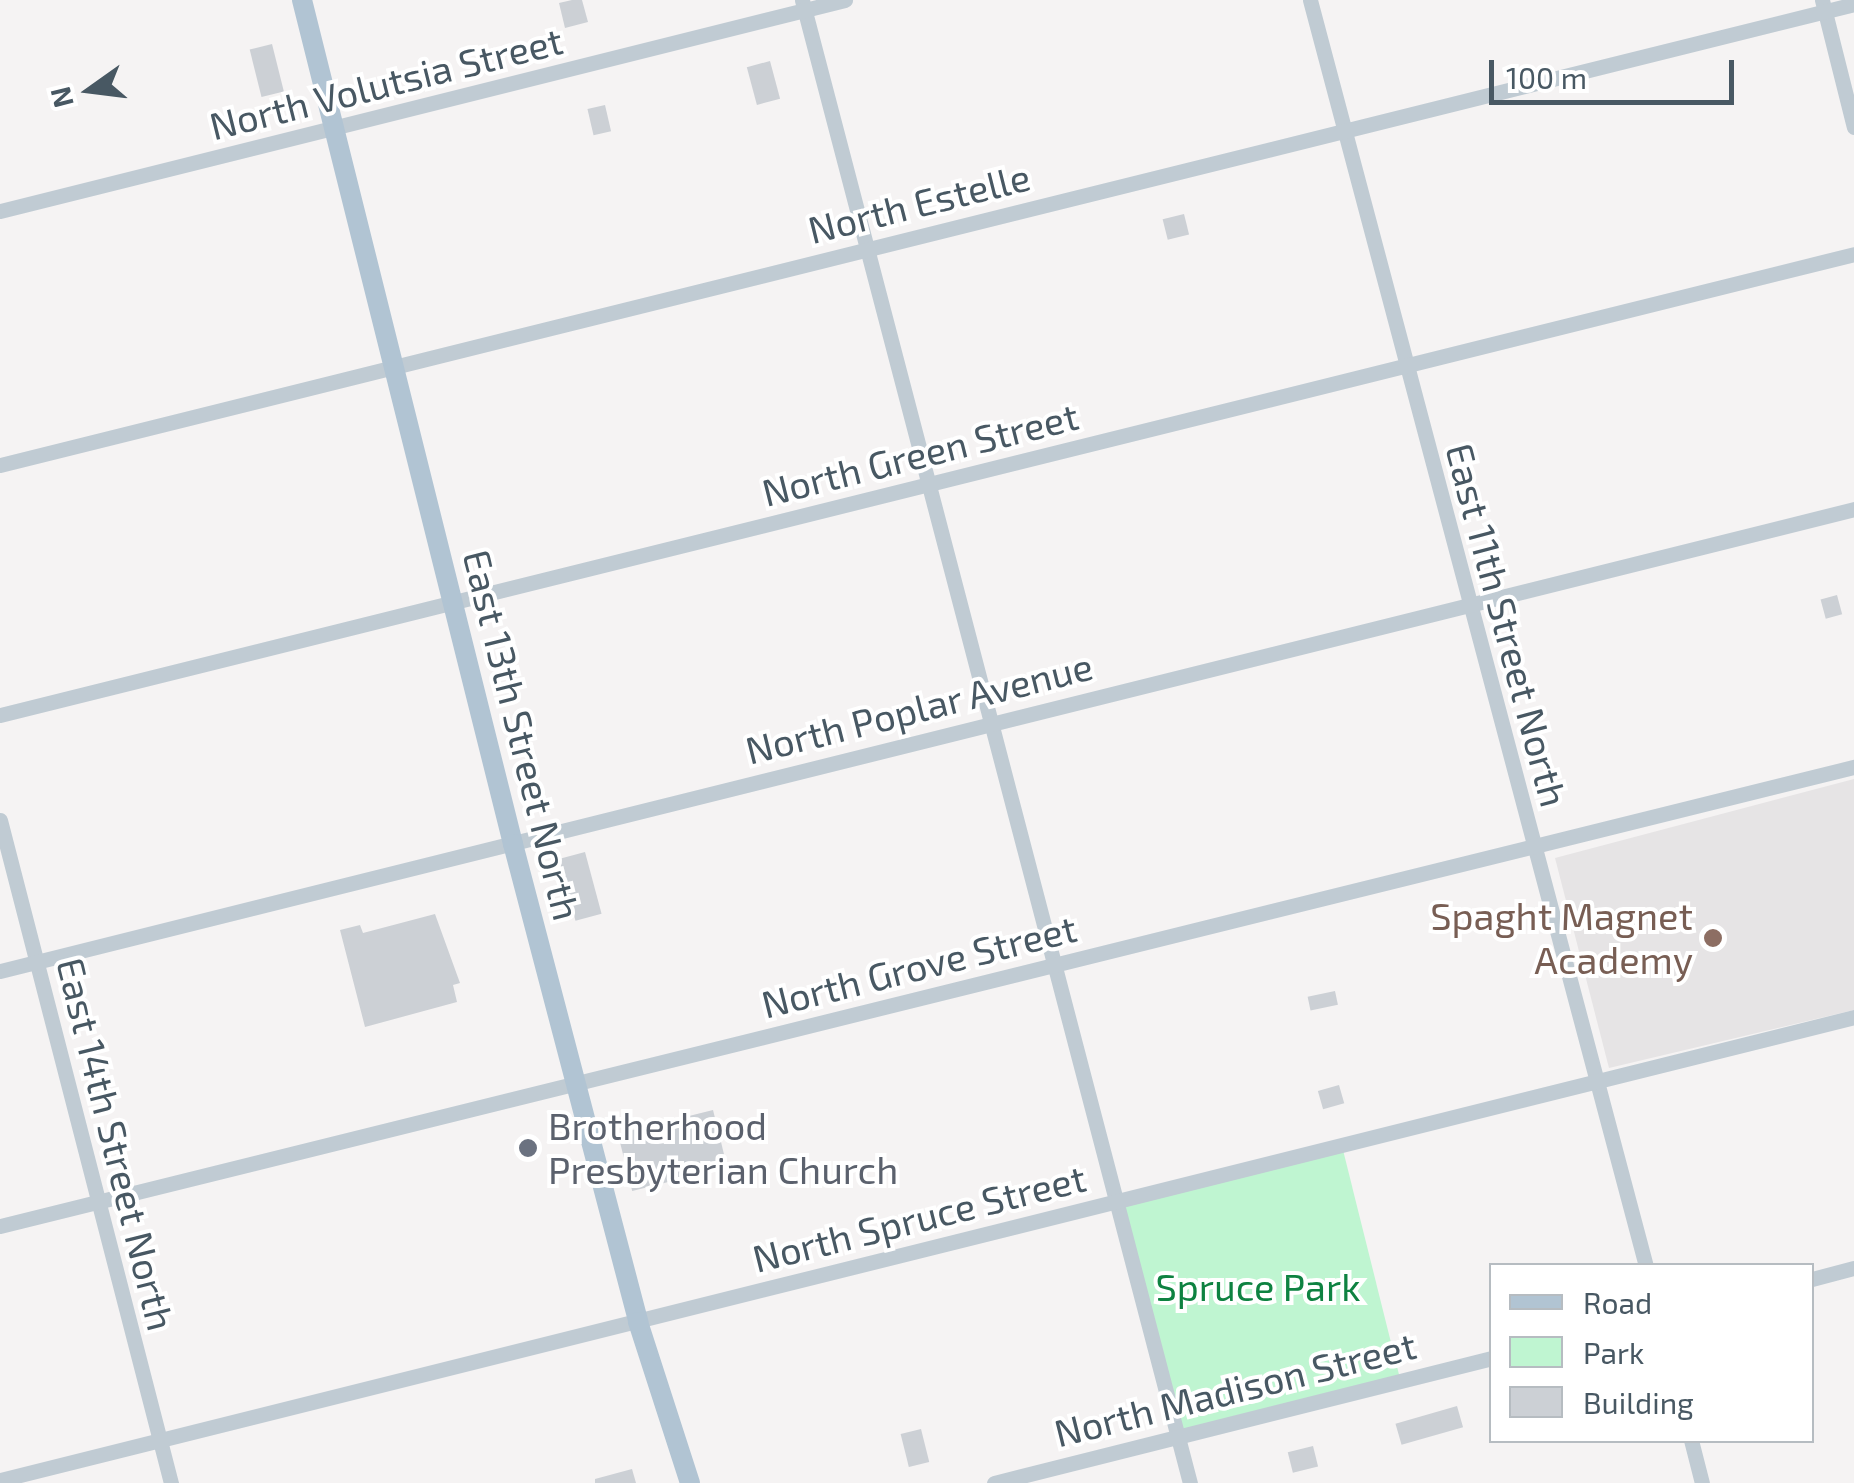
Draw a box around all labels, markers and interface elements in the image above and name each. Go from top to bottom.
street label: North Volutsia Street [204,17,568,149]
north arrow [40,40,140,140]
scale bar [1494,40,1739,102]
text: 100 m [1506,59,1587,95]
text: N [42,83,80,111]
street label: North Estelle [803,153,1035,253]
street label: North Green Street [757,393,1083,515]
street label: East 11th Street North [1437,439,1577,811]
street label: East 13th Street North [454,545,590,925]
street label: North Poplar Avenue [740,643,1098,773]
place label: Spaght Magnet Academy [1430,893,1693,982]
street label: North Grove Street [757,905,1081,1027]
marker: Spaght Magnet Academy [1702,927,1724,949]
street label: East 14th Street North [48,953,184,1335]
place label: Brotherhood Presbyterian Church [548,1103,898,1192]
marker: Brotherhood Presbyterian Church [517,1137,539,1159]
street label: North Spruce Street [748,1155,1090,1281]
legend [1489,1263,1814,1443]
park label: Spruce Park [1155,1264,1361,1310]
text: Road [1583,1284,1652,1320]
street label: North Madison Street [1049,1322,1421,1456]
text: Park [1583,1334,1644,1370]
text: Building [1583,1384,1694,1420]

